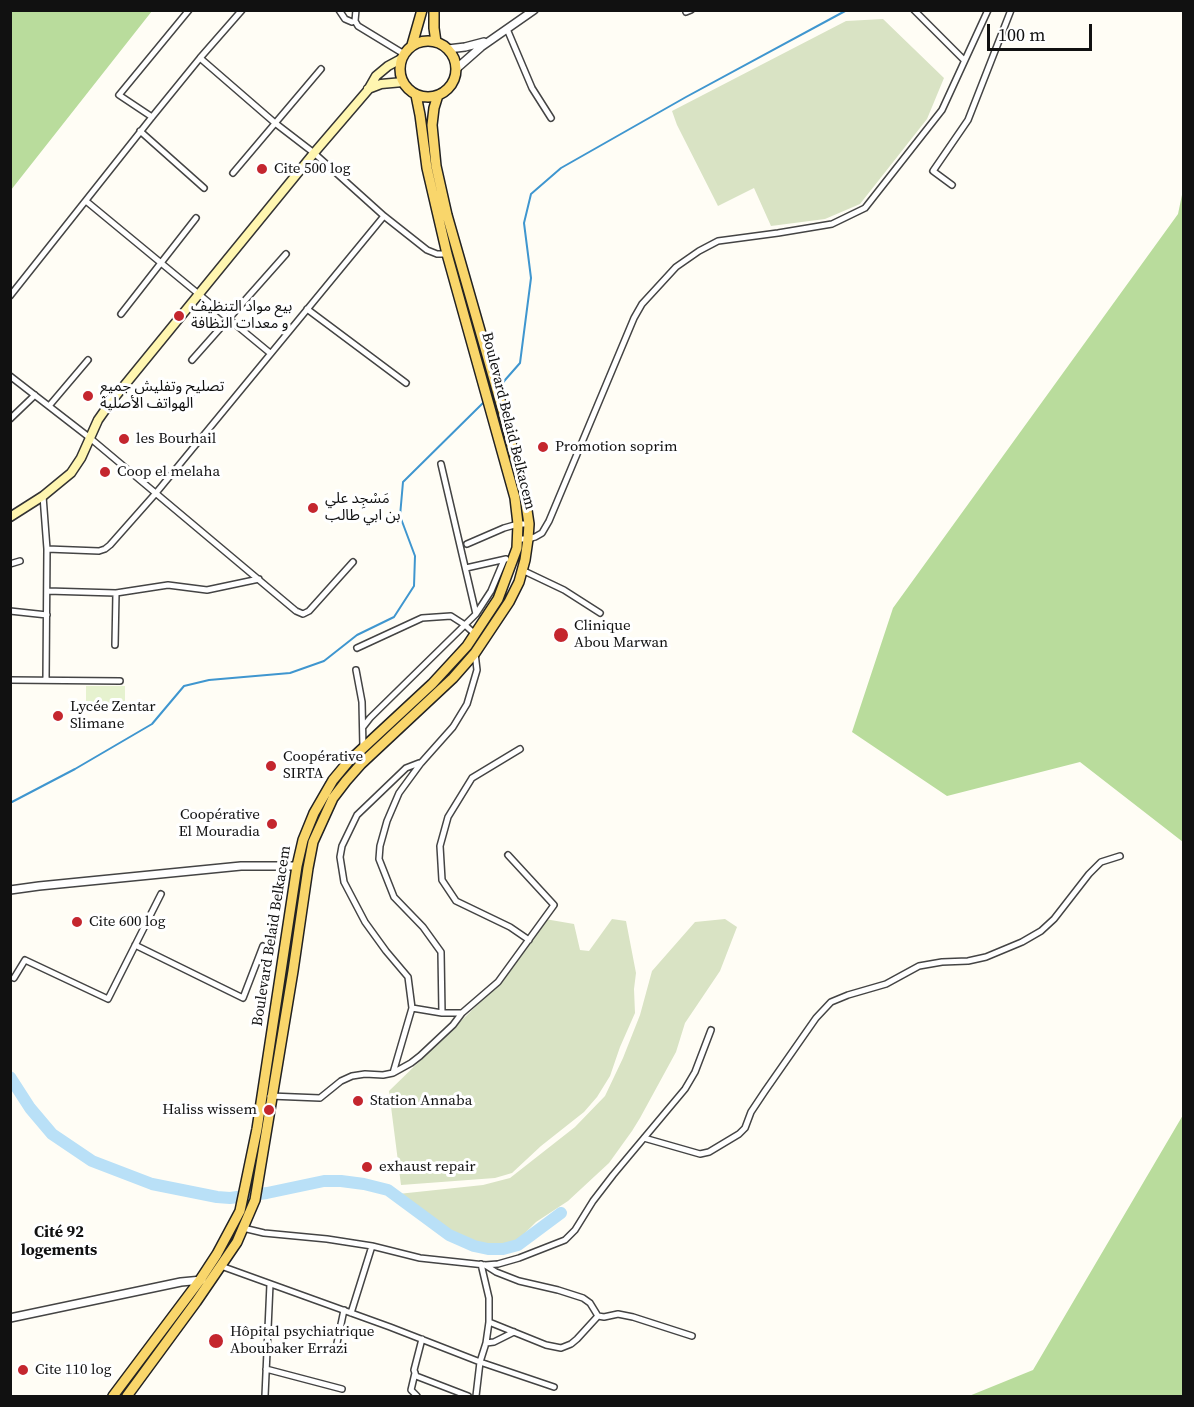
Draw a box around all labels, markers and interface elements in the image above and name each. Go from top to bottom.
scale bar [990,12,1095,50]
text: 100 m [998,22,1045,47]
place label: Cite 500 log [274,160,350,178]
marker: Cite 500 log [255,162,269,176]
place label: بيع مواد التنظيف و معدات النظافة [191,298,292,333]
marker: بيع مواد التنظيف و معدات النظافة [172,309,186,323]
street label: Boulevard Belaid Belkacem [477,330,539,512]
place label: تصليح وتفليش جميع الهواتف الأصلية [100,378,224,413]
marker: تصليح وتفليش جميع الهواتف الأصلية [81,389,95,403]
place label: les Bourhail [136,430,216,448]
marker: les Bourhail [117,432,131,446]
place label: Promotion soprim [555,438,678,456]
marker: Promotion soprim [536,440,550,454]
place label: Coop el melaha [117,463,220,481]
marker: Coop el melaha [98,465,112,479]
place label: مَسْجِد علي بن ابي طالب [325,490,400,525]
marker: مَسْجِد علي بن ابي طالب [306,501,320,515]
place label: Clinique Abou Marwan [574,617,668,652]
marker: Clinique Abou Marwan [552,626,570,644]
place label: Lycée Zentar Slimane [70,698,156,733]
marker: Lycée Zentar Slimane [51,709,65,723]
place label: Coopérative SIRTA [283,748,363,783]
marker: Coopérative SIRTA [264,759,278,773]
place label: Coopérative El Mouradia [179,806,260,841]
marker: Coopérative El Mouradia [265,817,279,831]
street label: Boulevard Belaid Belkacem [249,845,295,1027]
place label: Cite 600 log [89,913,165,931]
marker: Cite 600 log [70,915,84,929]
place label: Station Annaba [370,1092,472,1110]
marker: Station Annaba [351,1094,365,1108]
place label: Haliss wissem [162,1101,257,1119]
marker: Haliss wissem [262,1103,276,1117]
place label: exhaust repair [379,1158,476,1176]
marker: exhaust repair [360,1160,374,1174]
district label: Cité 92 logements [21,1223,97,1261]
place label: Hôpital psychiatrique Aboubaker Errazi [230,1323,374,1358]
marker: Hôpital psychiatrique Aboubaker Errazi [207,1332,225,1350]
place label: Cite 110 log [35,1361,111,1379]
marker: Cite 110 log [16,1363,30,1377]

